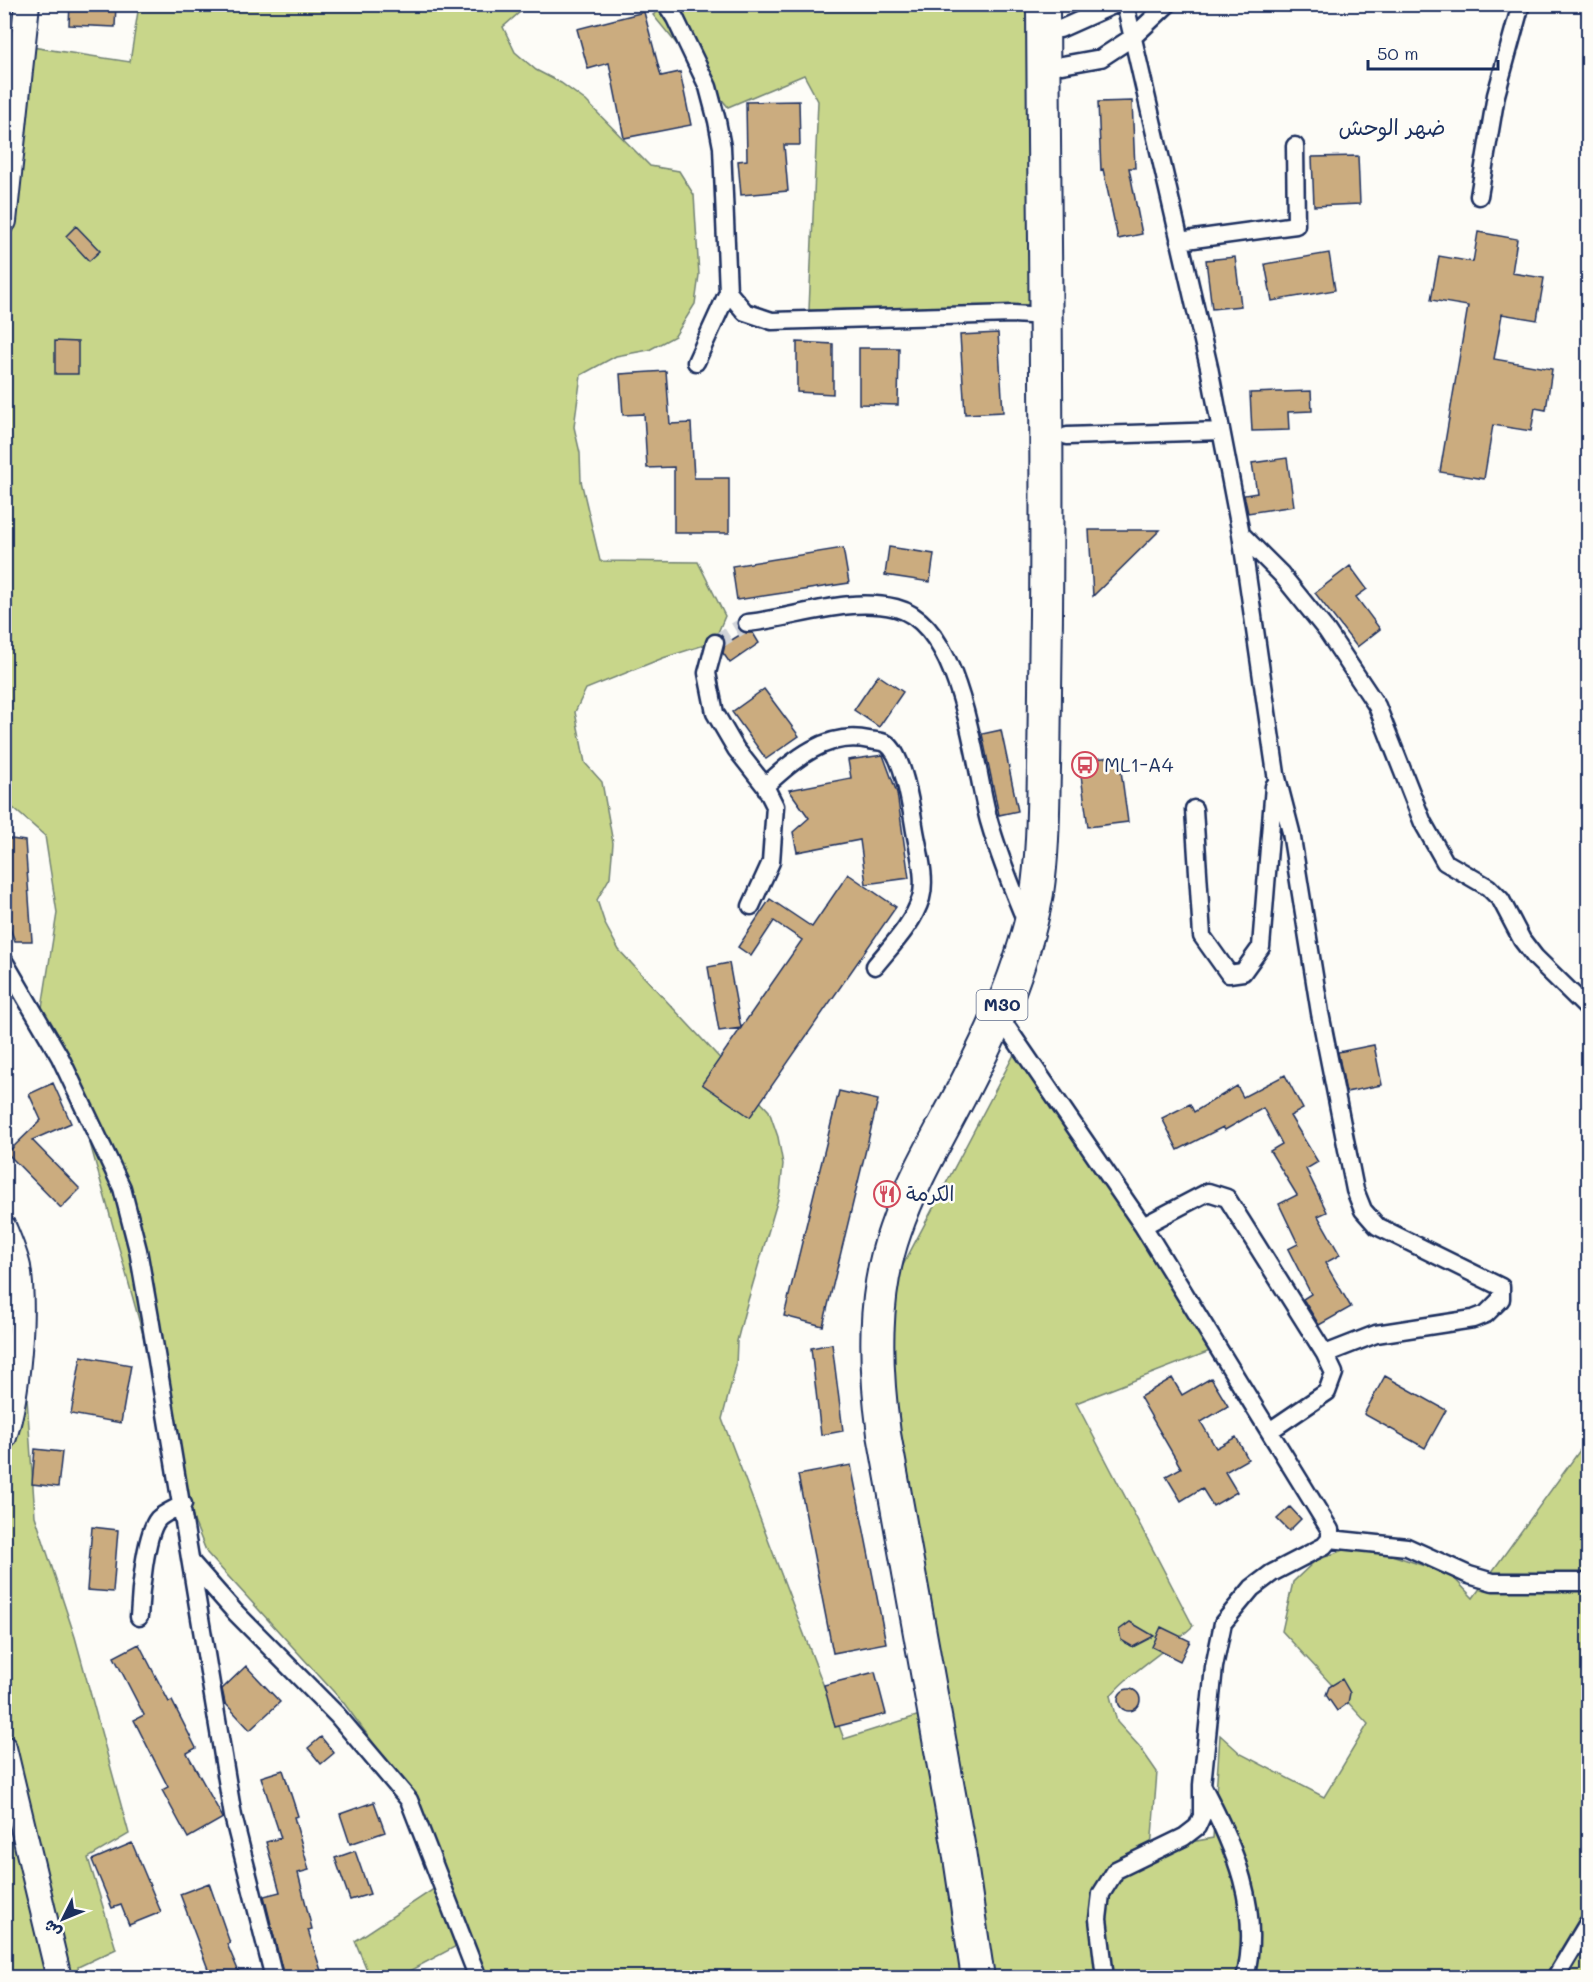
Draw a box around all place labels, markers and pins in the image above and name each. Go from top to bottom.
bus stop icon: ML1-A4 [1070,750,1100,780]
place label: ML1-A4 [1104,751,1174,777]
restaurant icon: الكرمة [872,1179,902,1209]
place label: الكرمة [906,1180,954,1206]

